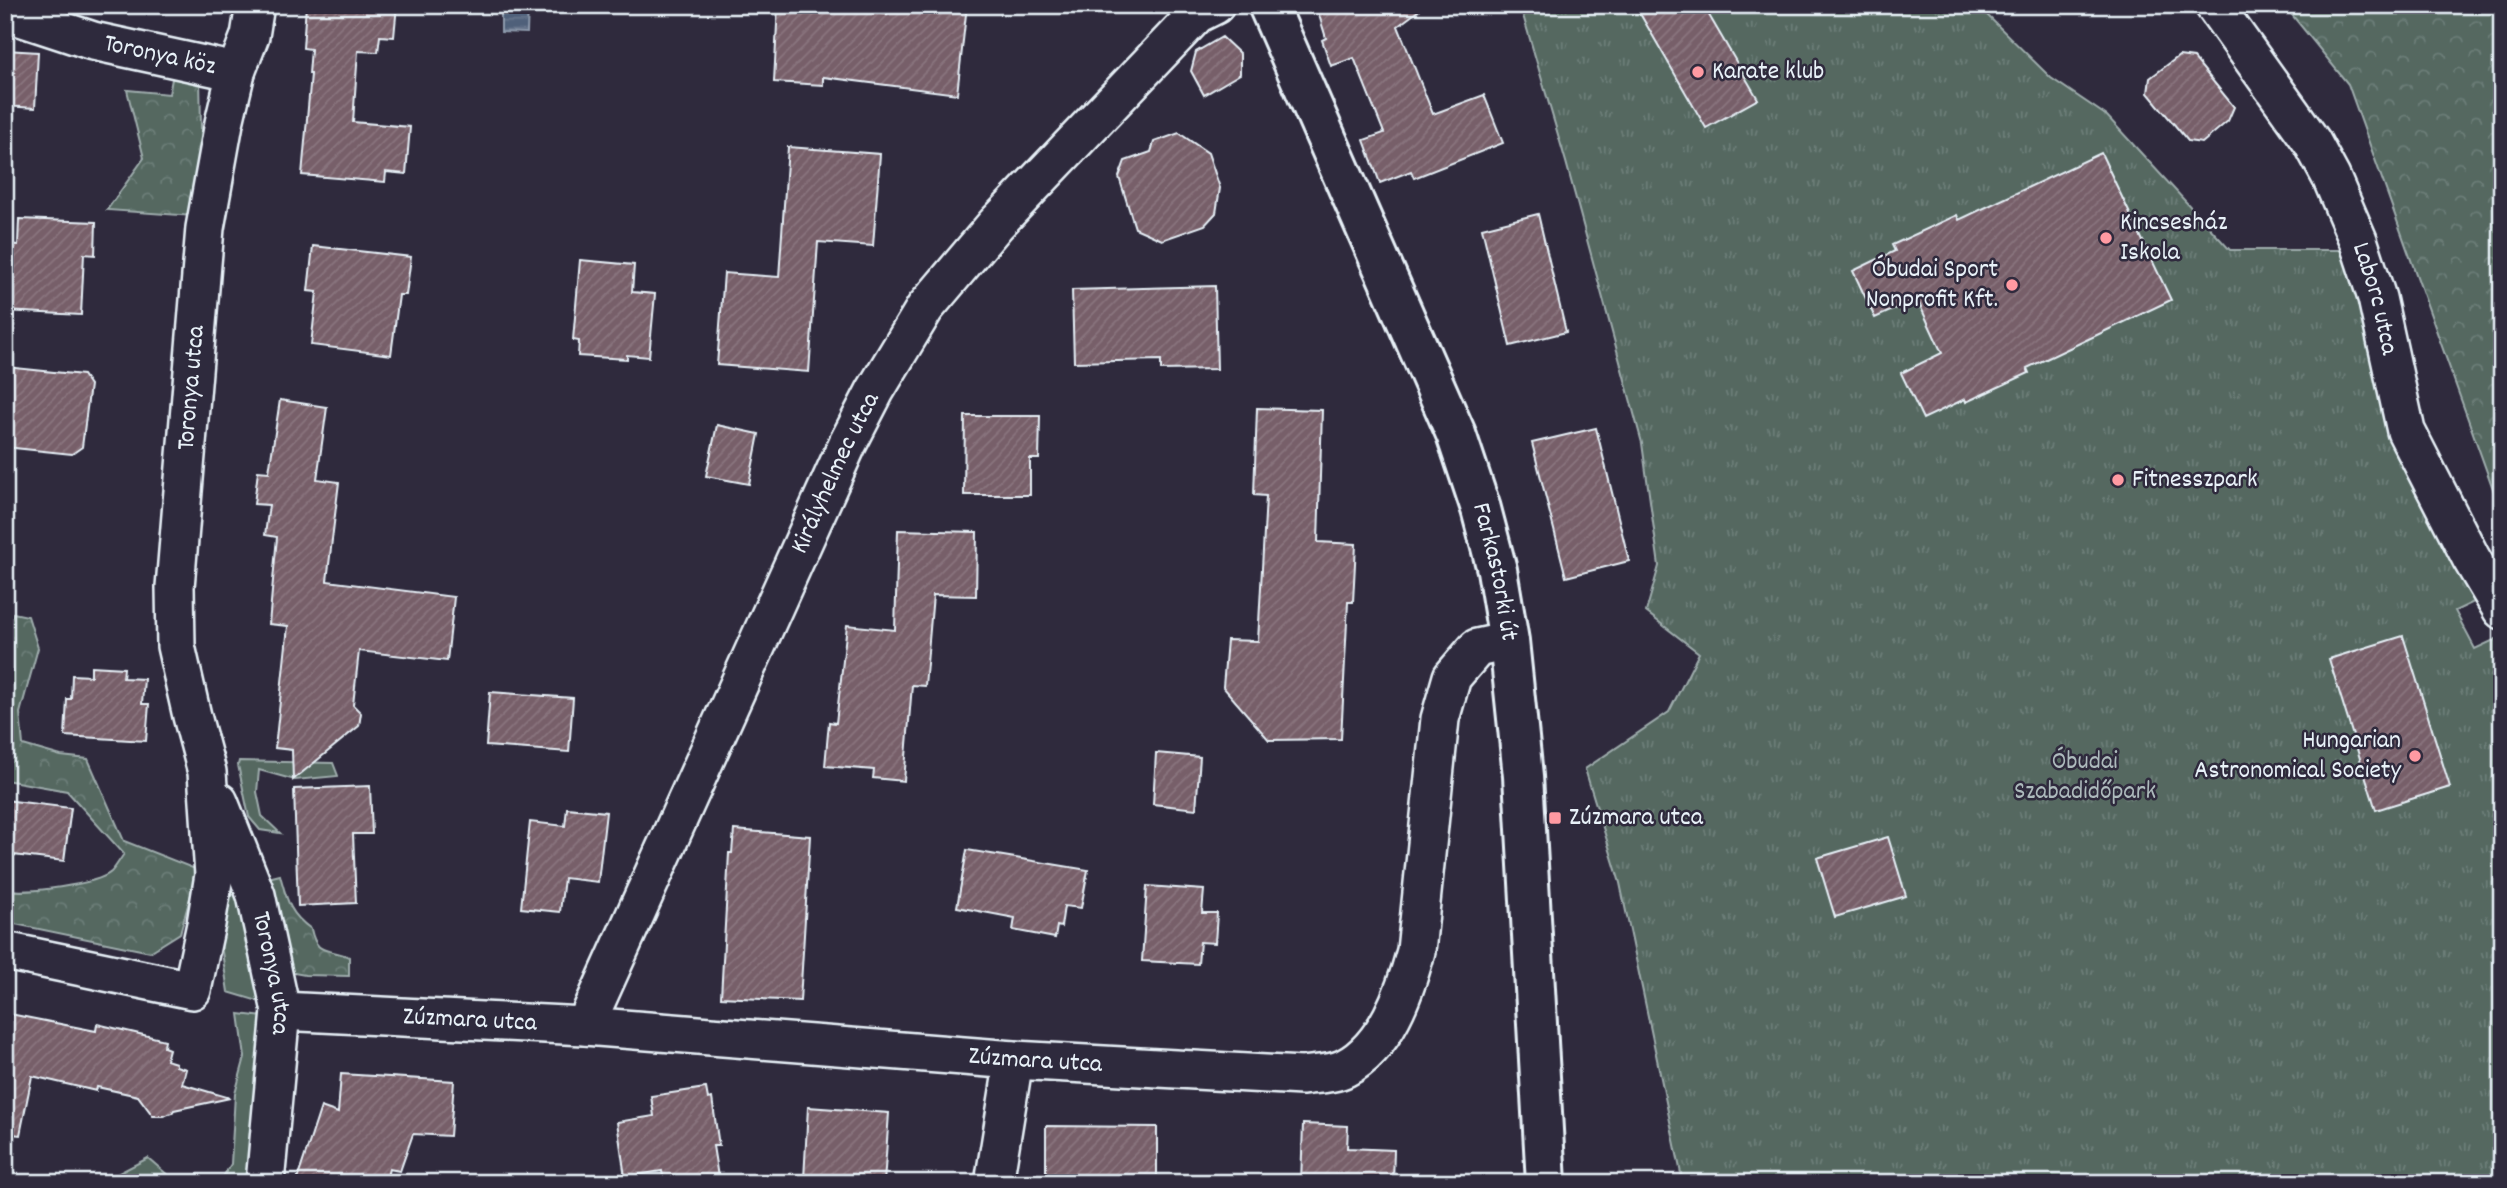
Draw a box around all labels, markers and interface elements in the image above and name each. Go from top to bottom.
street label: Toronya köz [100,25,219,86]
place label: Karate klub [1712,54,1824,91]
marker: Karate klub [1690,64,1706,80]
place label: Kincsesház Iskola [2120,205,2227,272]
marker: Kincsesház Iskola [2098,230,2114,246]
street label: Laborc utca [2342,238,2408,359]
place label: Óbudai Sport Nonprofit Kft. [1866,252,1998,319]
marker: Óbudai Sport Nonprofit Kft. [2004,277,2020,293]
street label: Toronya utca [168,323,215,452]
street label: Királyhelmec utca [782,385,890,560]
place label: Fitnesszpark [2132,462,2258,499]
marker: Fitnesszpark [2110,472,2126,488]
street label: Farkastorki út [1462,499,1527,644]
place label: Hungarian Astronomical Society [2194,723,2401,790]
park label: Óbudai Szabadidőpark [2014,744,2156,811]
marker: Hungarian Astronomical Society [2407,748,2423,764]
place label: Zúzmara utca [1569,800,1704,837]
marker: Zúzmara utca [1547,810,1563,826]
street label: Toronya utca [242,908,299,1037]
street label: Zúzmara utca [402,999,538,1042]
street label: Zúzmara utca [967,1038,1104,1083]

